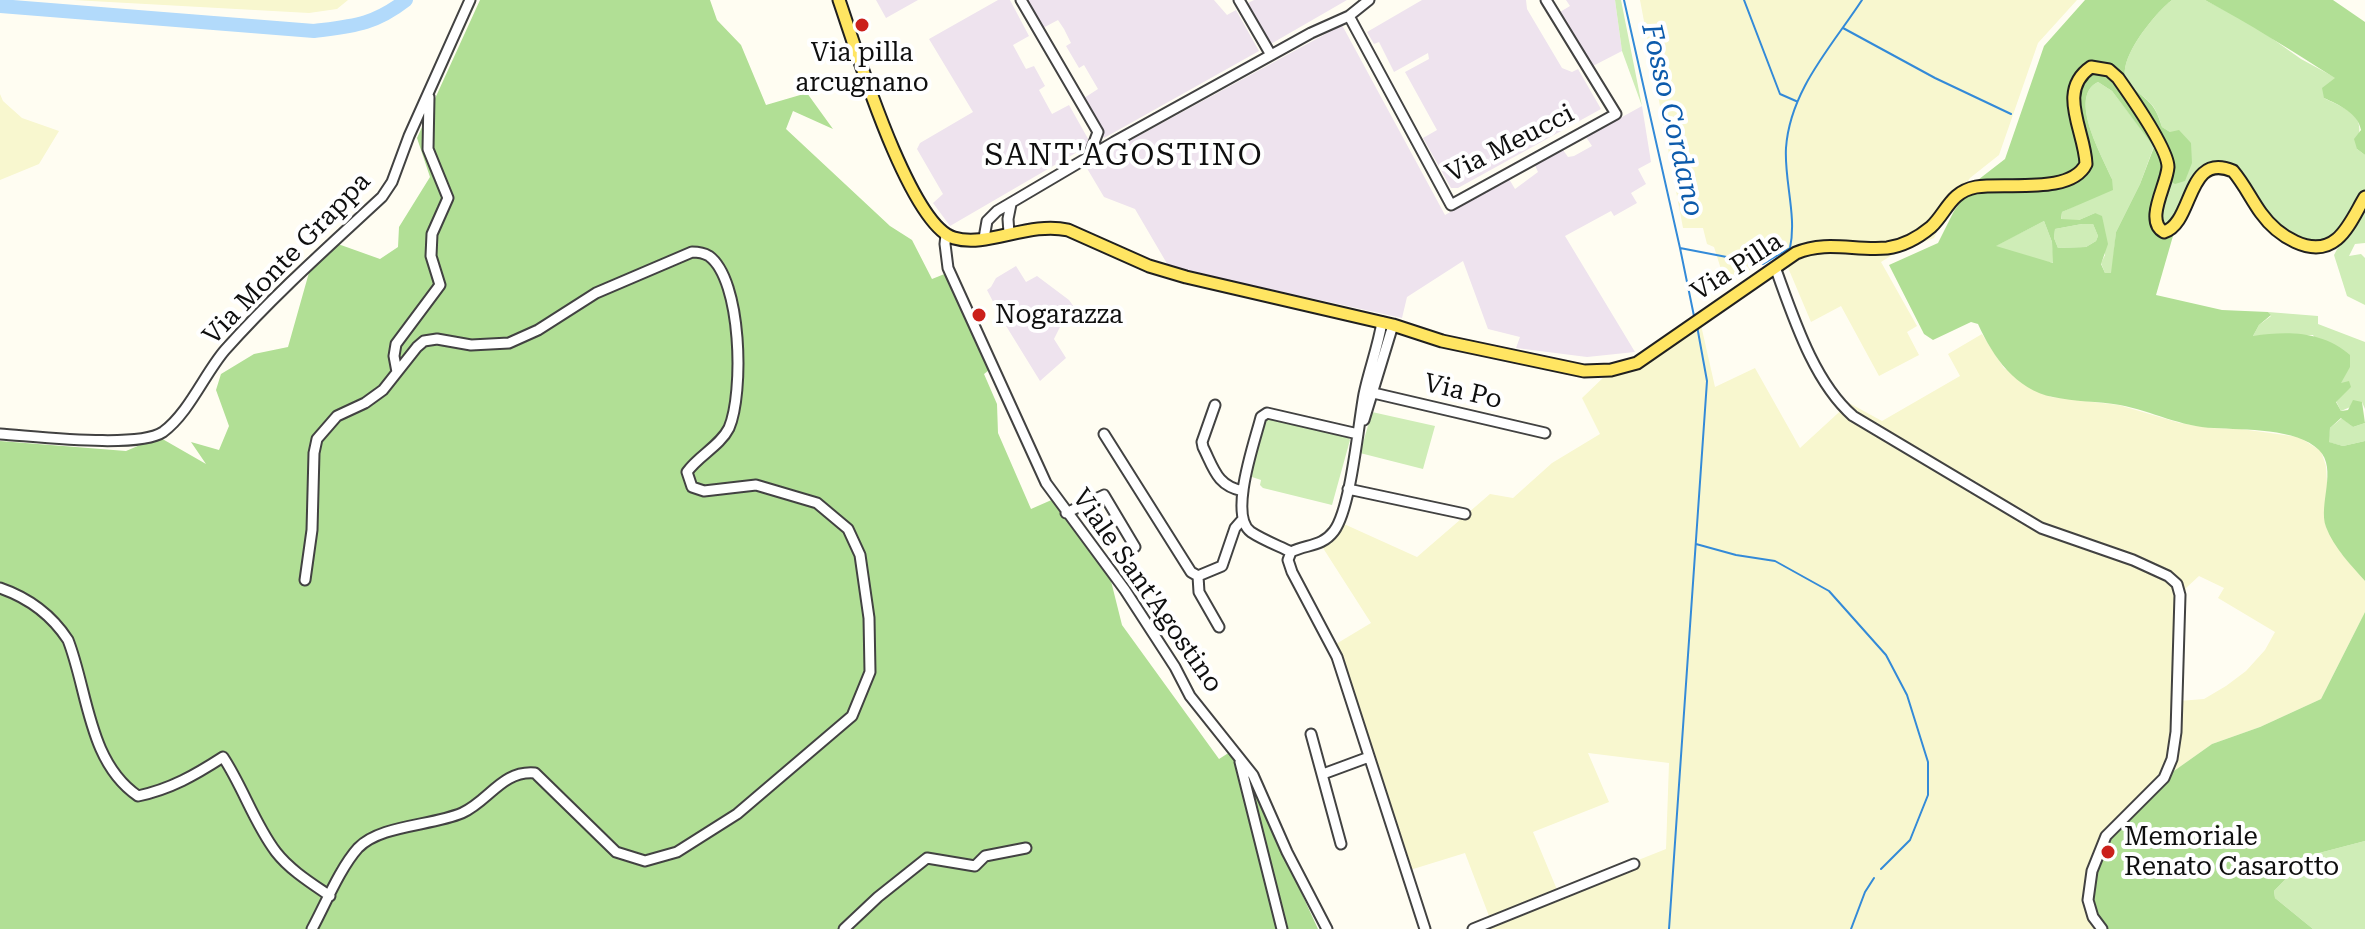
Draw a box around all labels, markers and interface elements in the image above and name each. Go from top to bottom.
marker: Via pilla arcugnano [853,16,871,34]
water label: Fosso Cordano [1633,20,1711,220]
place label: Via pilla arcugnano [795,37,929,98]
street label: Via Meucci [1441,98,1579,190]
district label: SANT'AGOSTINO [985,138,1263,174]
street label: Via Monte Grappa [197,166,377,352]
street label: Via Pilla [1686,226,1788,308]
place label: Nogarazza [995,299,1123,331]
marker: Nogarazza [970,306,988,324]
street label: Via Po [1421,368,1505,416]
street label: Viale Sant'Agostino [1065,483,1229,699]
place label: Memoriale Renato Casarotto [2124,821,2339,882]
marker: Memoriale Renato Casarotto [2099,843,2117,861]

